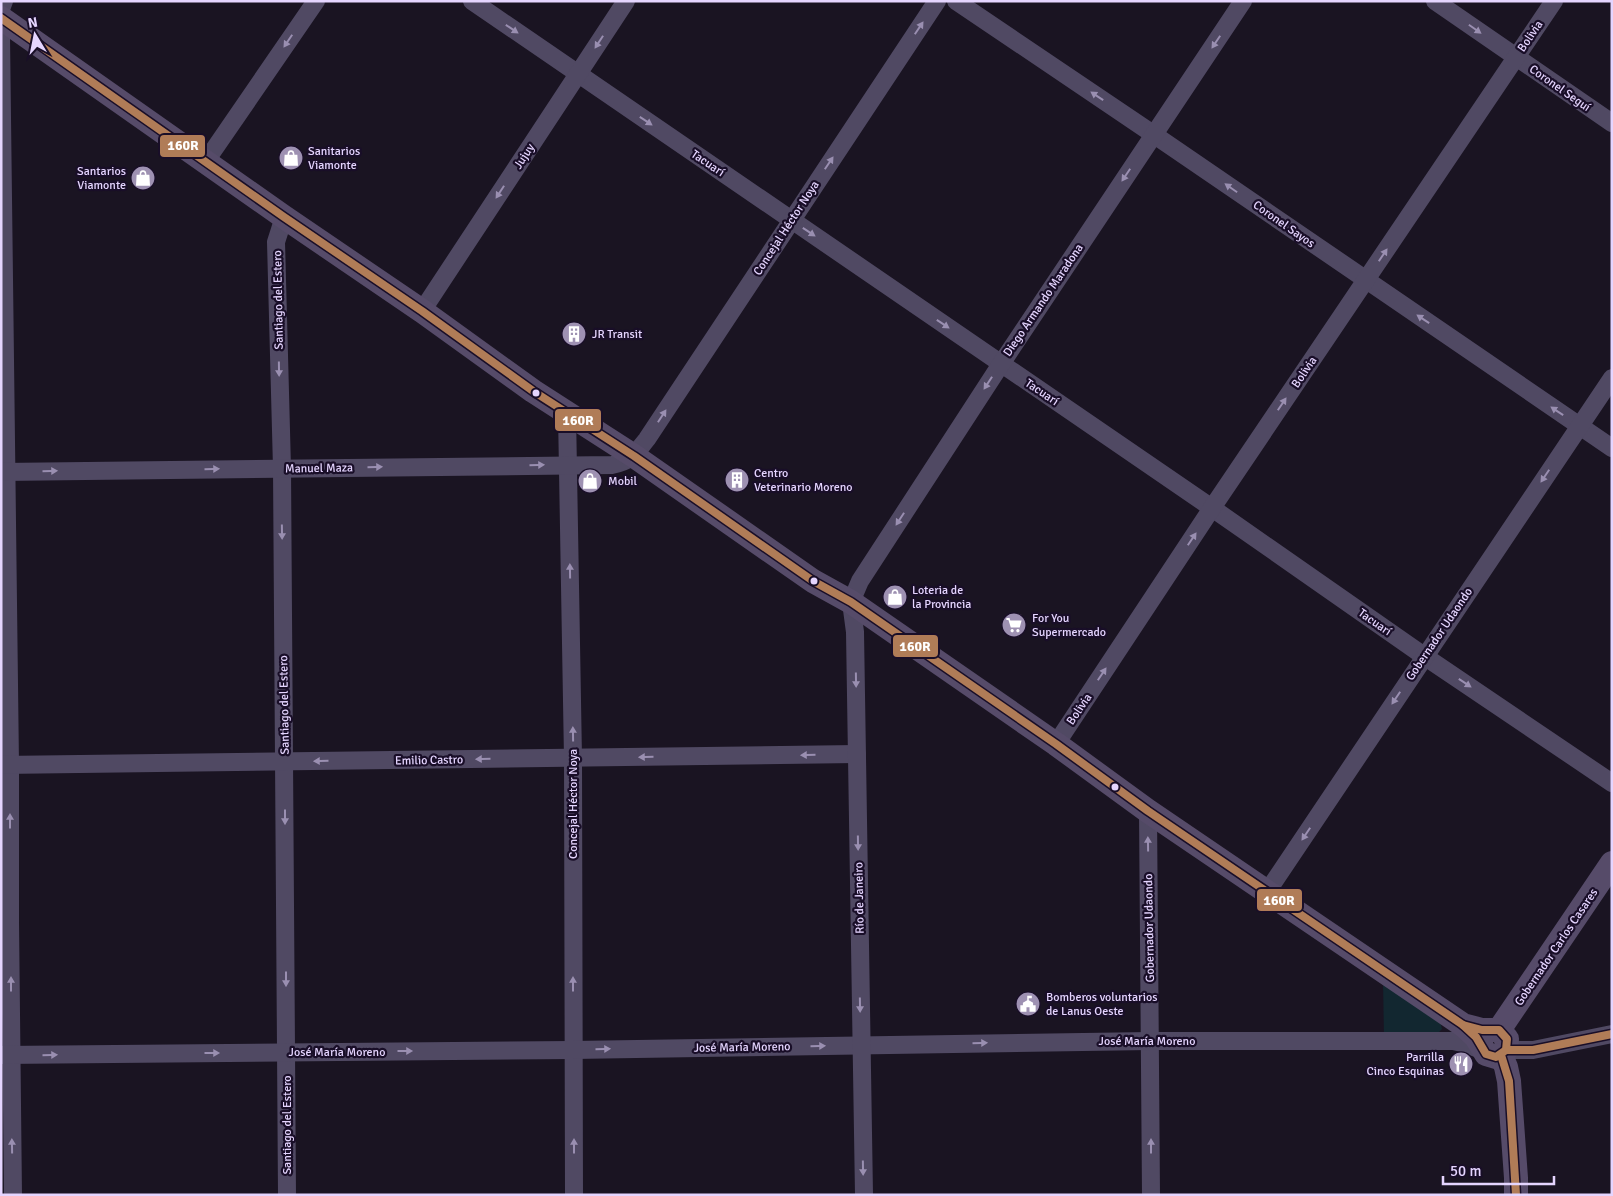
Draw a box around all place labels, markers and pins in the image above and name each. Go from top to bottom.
place label: Sanitarios Viamonte [308,144,360,173]
shop icon: Sanitarios Viamonte [278,145,304,171]
place label: Santarios Viamonte [77,164,126,193]
shop icon: Santarios Viamonte [130,165,156,191]
building icon: JR Transit [561,321,587,347]
place label: JR Transit [592,327,642,342]
unlabelled marker [531,388,541,398]
place label: Centro Veterinario Moreno [754,466,853,495]
building icon: Centro Veterinario Moreno [724,467,750,493]
shop icon: Mobil [577,468,603,494]
place label: Mobil [608,474,638,489]
unlabelled marker [809,576,819,586]
place label: Loteria de la Provincia [912,583,971,612]
shop icon: Loteria de la Provincia [882,584,908,610]
place label: For You Supermercado [1032,611,1106,640]
supermarket icon: For You Supermercado [1001,612,1027,638]
unlabelled marker [1110,782,1120,792]
place label: Bomberos voluntarios de Lanus Oeste [1046,990,1157,1019]
public building icon: Bomberos voluntarios de Lanus Oeste [1015,991,1041,1017]
place label: Parrilla Cinco Esquinas [1366,1050,1444,1079]
restaurant icon: Parrilla Cinco Esquinas [1448,1051,1474,1077]

